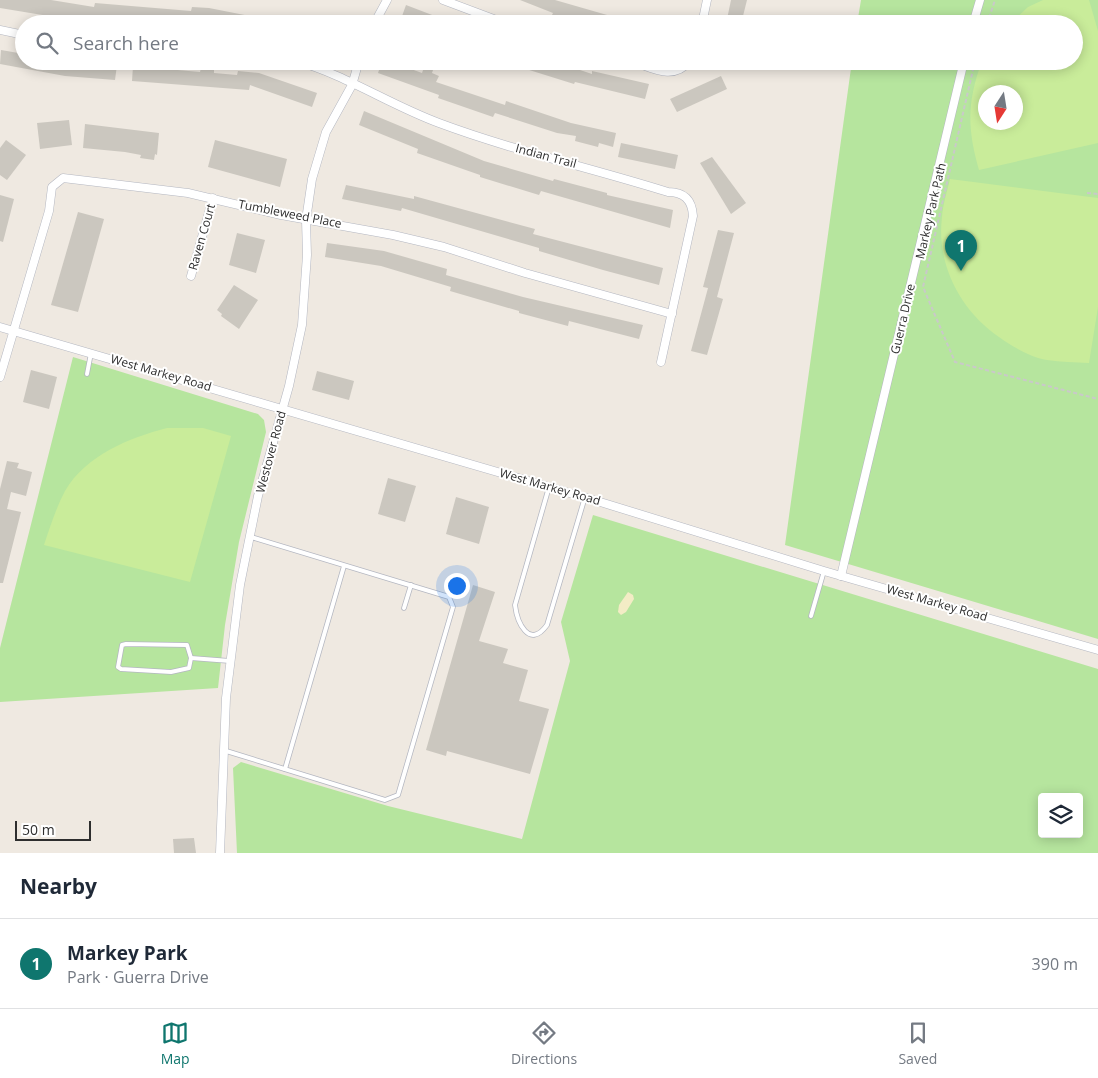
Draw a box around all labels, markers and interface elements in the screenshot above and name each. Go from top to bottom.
search box [15,15,1083,70]
icon: search [33,29,61,57]
text: Search here [73,30,179,56]
north arrow [978,85,1023,130]
street label: Indian Trail [514,139,578,172]
street label: Markey Park Path [911,161,950,261]
street label: Tumbleweed Place [237,195,343,232]
street label: Raven Court [184,202,219,272]
pin: 1 [945,230,977,271]
street label: Guerra Drive [886,282,919,356]
street label: West Markey Road [109,350,214,395]
street label: Westover Road [251,409,290,495]
street label: West Markey Road [498,464,603,509]
your location [444,573,470,599]
street label: West Markey Road [885,580,990,625]
map controls [1038,793,1083,838]
button: layers [1038,793,1083,838]
scale bar [15,818,91,841]
text: 50 m [22,820,55,839]
text: Nearby [20,872,97,900]
text: Markey Park [67,940,188,966]
text: 1 [31,953,41,975]
text: 390 m [1032,953,1078,975]
text: Park · Guerra Drive [67,966,209,988]
tab: Map [161,1019,190,1068]
tab: Directions [511,1019,577,1068]
tab: Saved [898,1019,937,1068]

